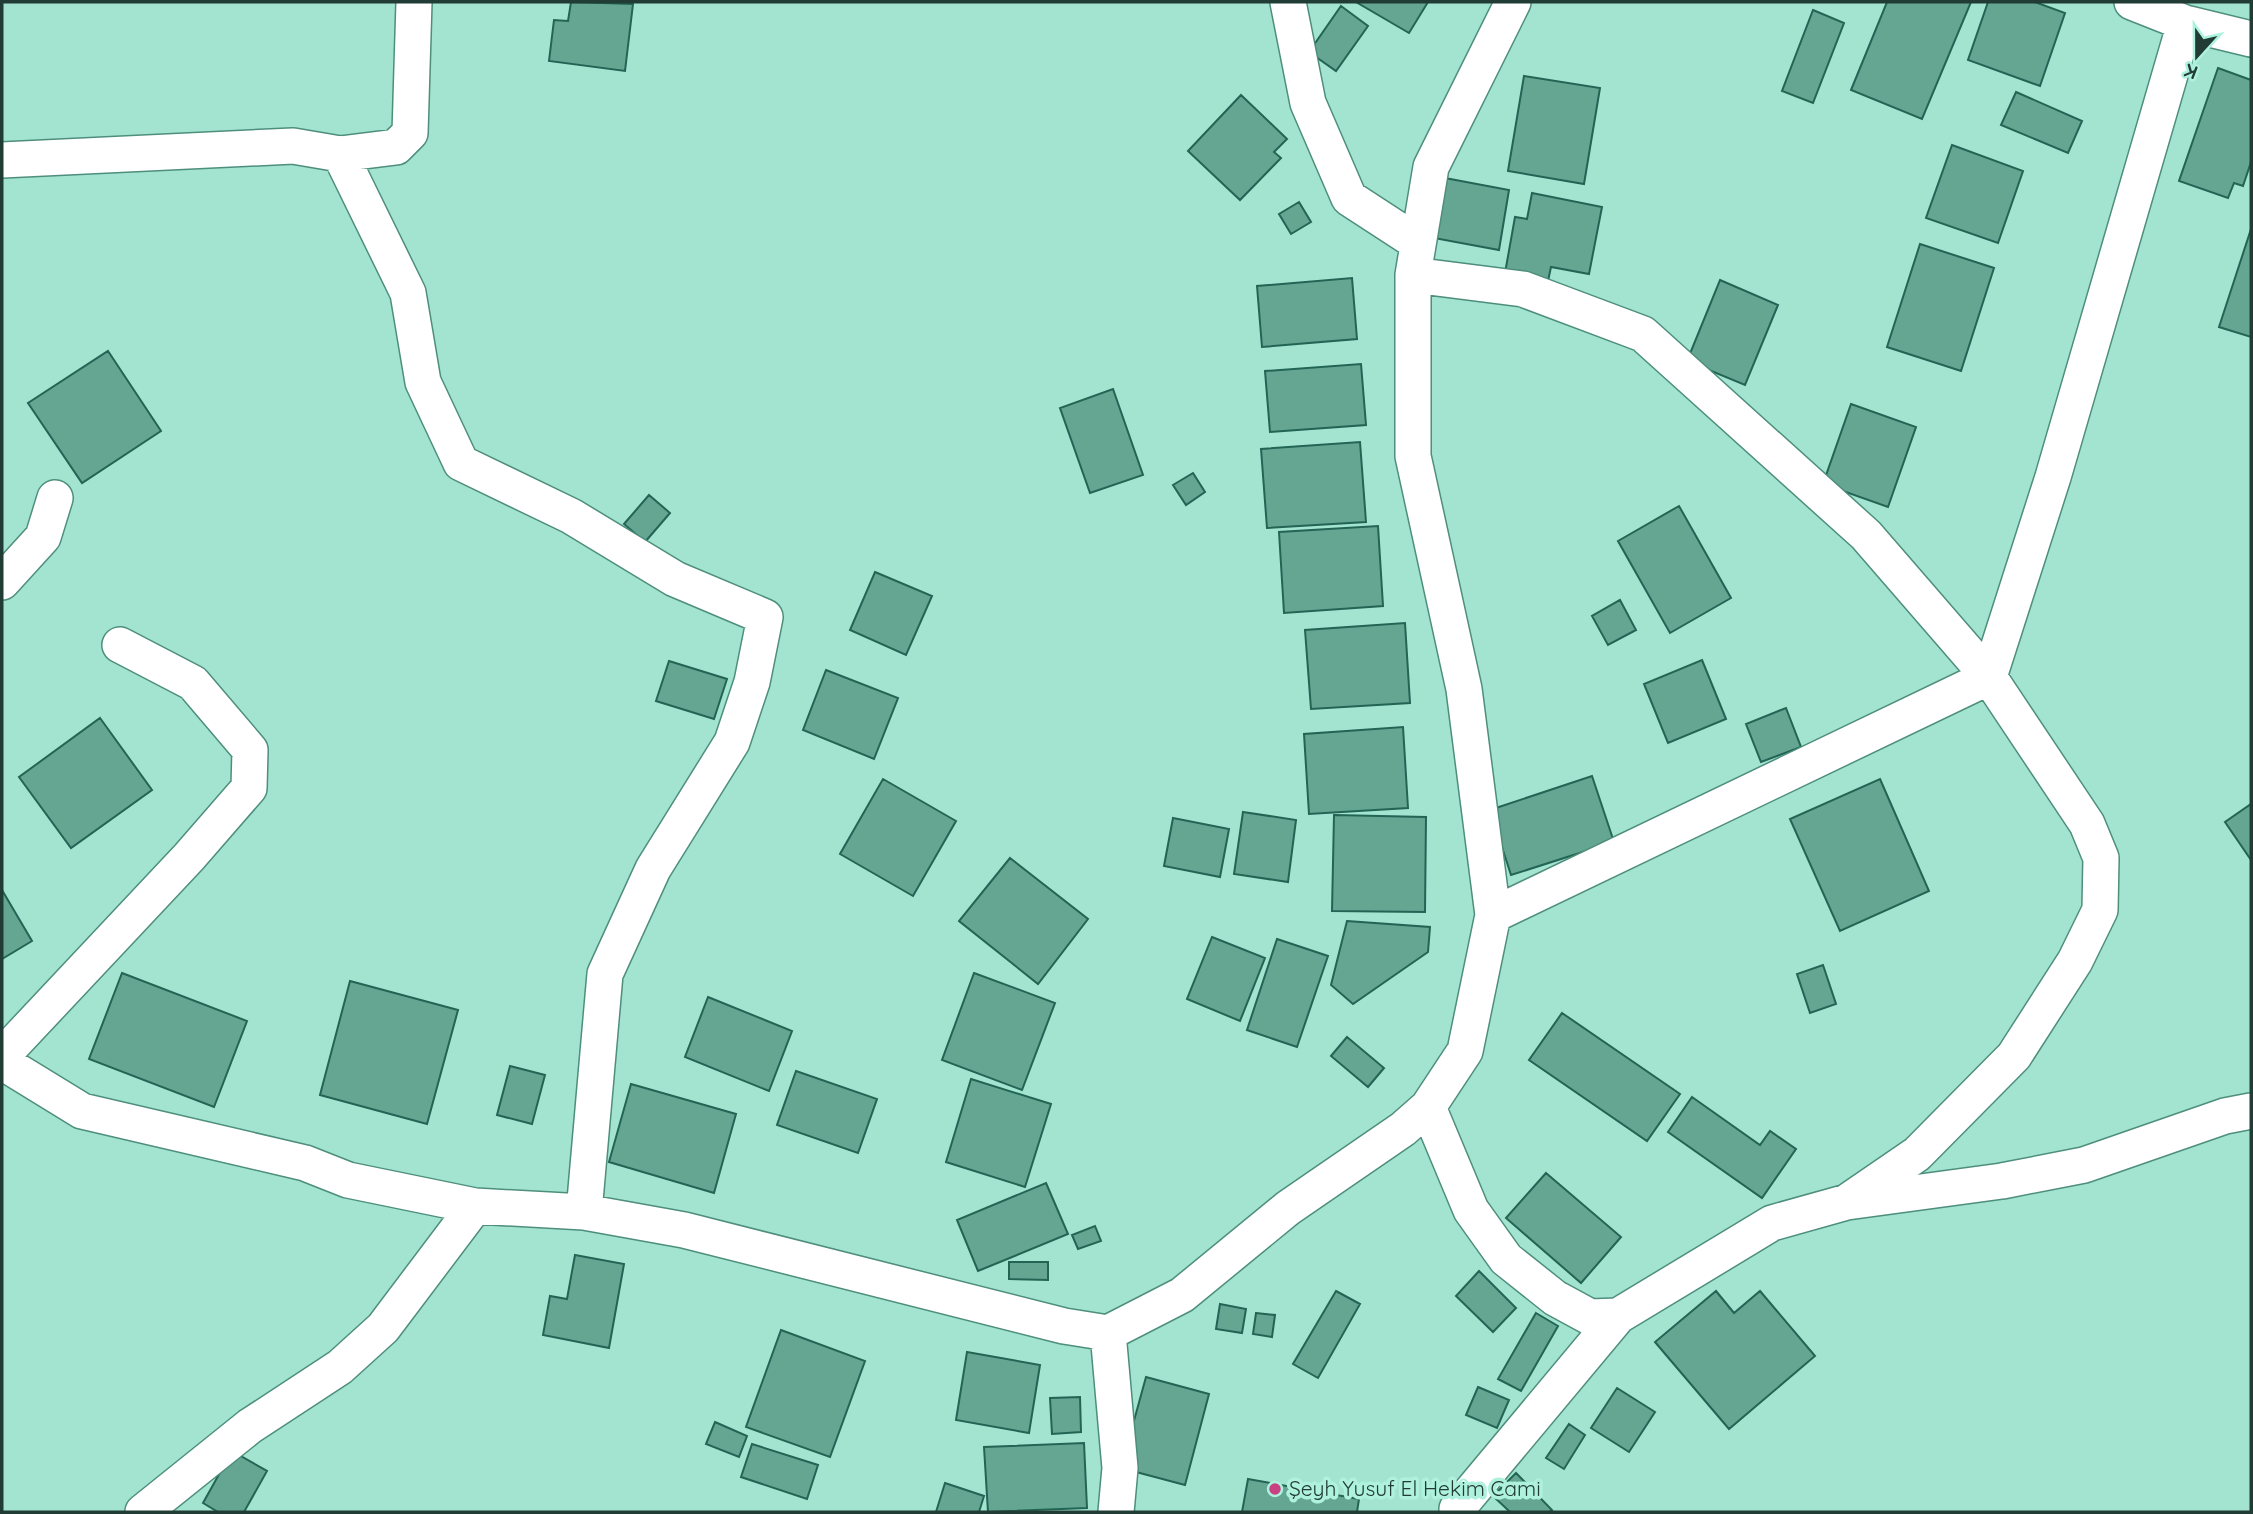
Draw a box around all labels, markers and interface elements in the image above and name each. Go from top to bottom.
north arrow [2162,21,2232,91]
text: K [2181,58,2201,85]
place label: Şeyh Yusuf El Hekim Cami [1289,1475,1541,1501]
marker: Şeyh Yusuf El Hekim Cami [1267,1481,1283,1497]

